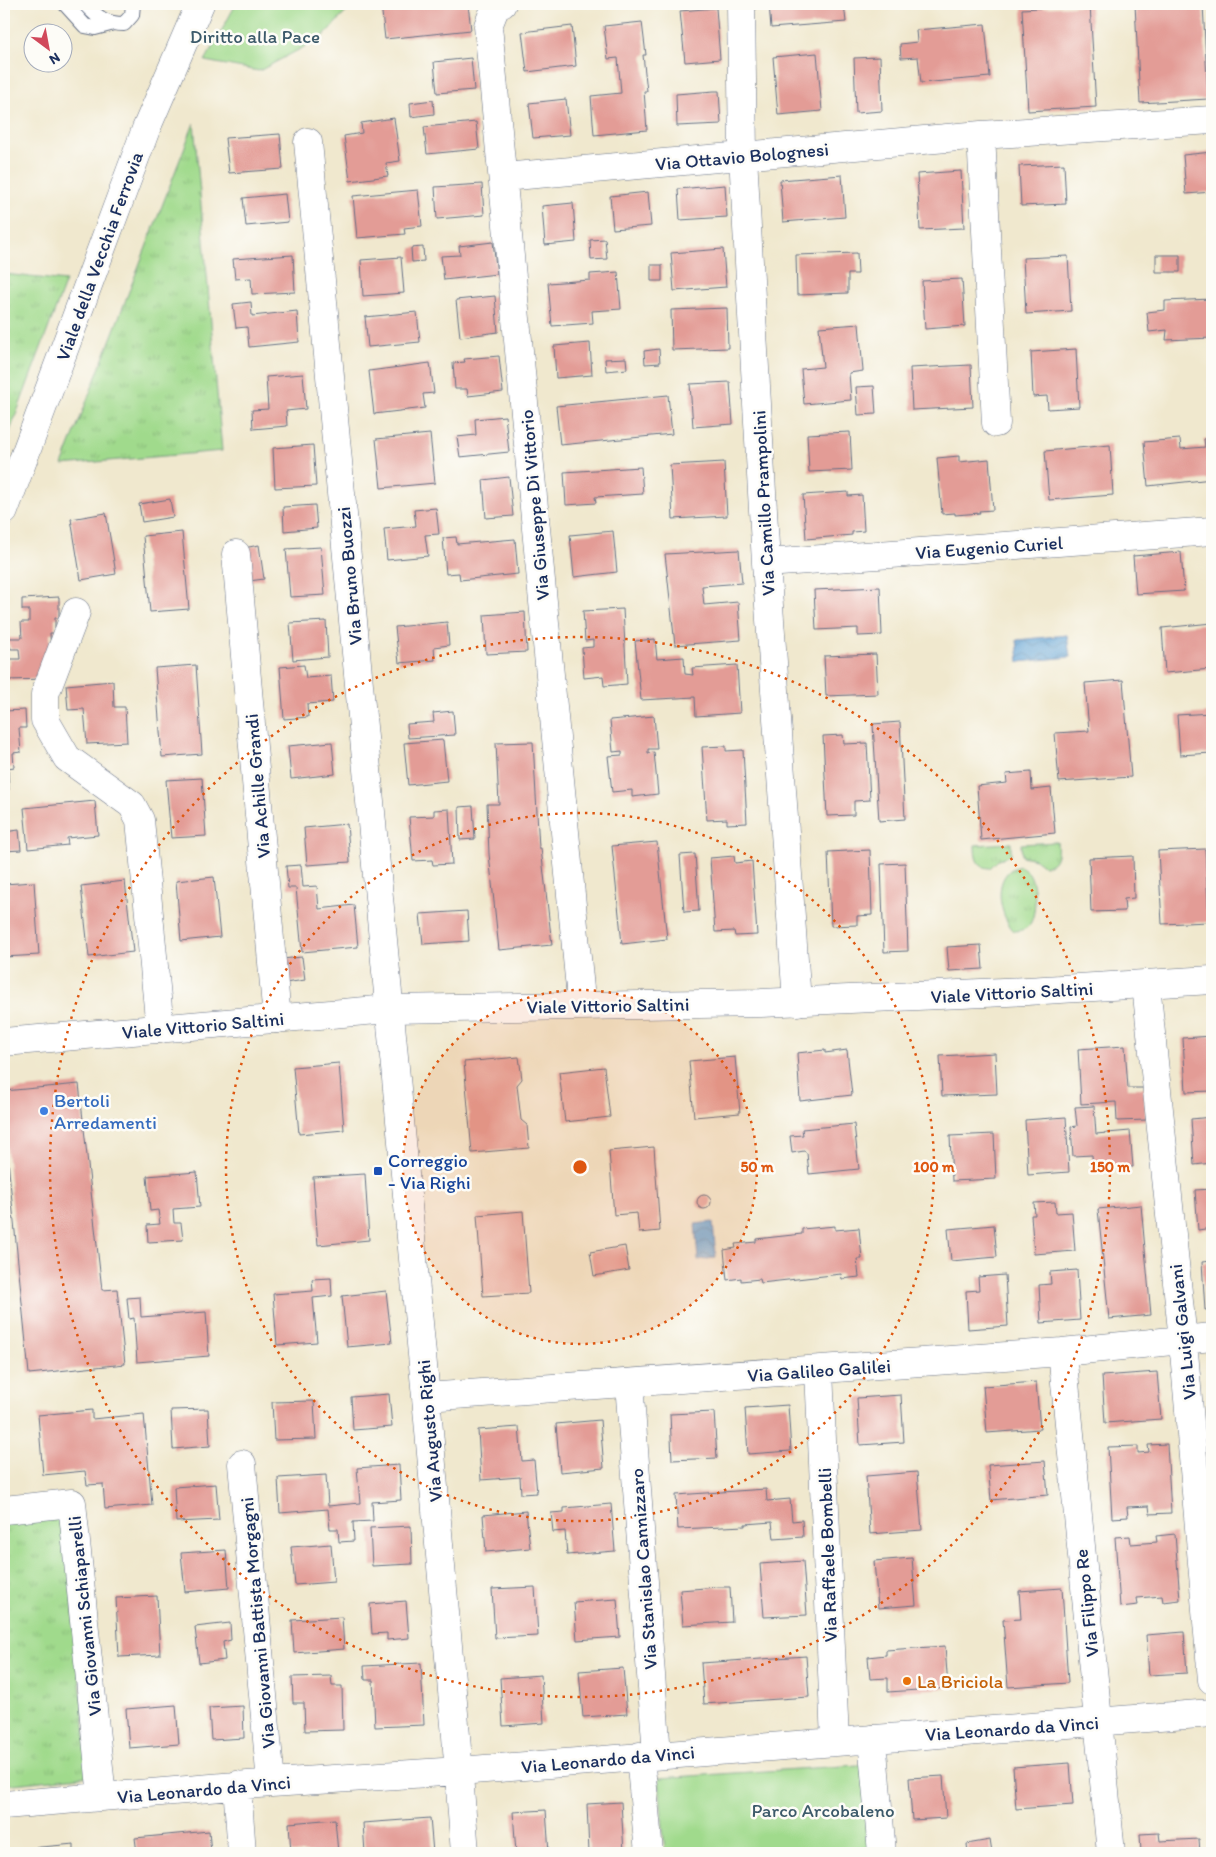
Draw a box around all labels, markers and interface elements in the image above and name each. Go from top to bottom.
north arrow [22,22,72,72]
park label: Diritto alla Pace [190,25,320,48]
text: N [46,49,63,68]
street label: Via Ottavio Bolognesi [654,137,830,176]
street label: Viale della Vecchia Ferrovia [51,148,148,364]
street label: Via Giuseppe Di Vittorio [515,409,554,601]
street label: Via Camillo Prampolini [747,410,780,596]
street label: Via Bruno Buozzi [332,506,367,646]
street label: Via Eugenio Curiel [914,531,1064,564]
street label: Via Achille Grandi [240,713,275,859]
street label: Viale Vittorio Saltini [930,977,1094,1008]
street label: Viale Vittorio Saltini [526,993,690,1018]
street label: Viale Vittorio Saltini [121,1007,285,1044]
place label: Bertoli Arredamenti [54,1089,157,1134]
marker: Bertoli Arredamenti [38,1105,50,1117]
place label: Correggio - Via Righi [388,1149,471,1194]
centre of rings [571,1158,589,1176]
text: 50 m [740,1158,774,1176]
text: 100 m [913,1158,955,1176]
text: 150 m [1090,1158,1130,1176]
marker: Correggio - Via Righi [372,1165,384,1177]
street label: Via Luigi Galvani [1164,1263,1201,1401]
street label: Via Galileo Galilei [746,1354,892,1387]
street label: Via Augusto Righi [412,1359,447,1503]
street label: Via Stanislao Cannizzaro [625,1467,662,1671]
street label: Via Raffaele Bombelli [813,1467,842,1643]
street label: Via Giovanni Battista Morgagni [235,1496,280,1750]
street label: Via Giovanni Schiaparelli [63,1515,106,1717]
street label: Via Filippo Re [1069,1548,1104,1658]
place label: La Briciola [917,1670,1003,1693]
marker: La Briciola [901,1675,913,1687]
street label: Via Leonardo da Vinci [924,1711,1100,1746]
street label: Via Leonardo da Vinci [520,1740,696,1779]
street label: Via Leonardo da Vinci [116,1770,292,1809]
park label: Parco Arcobaleno [751,1799,895,1822]

